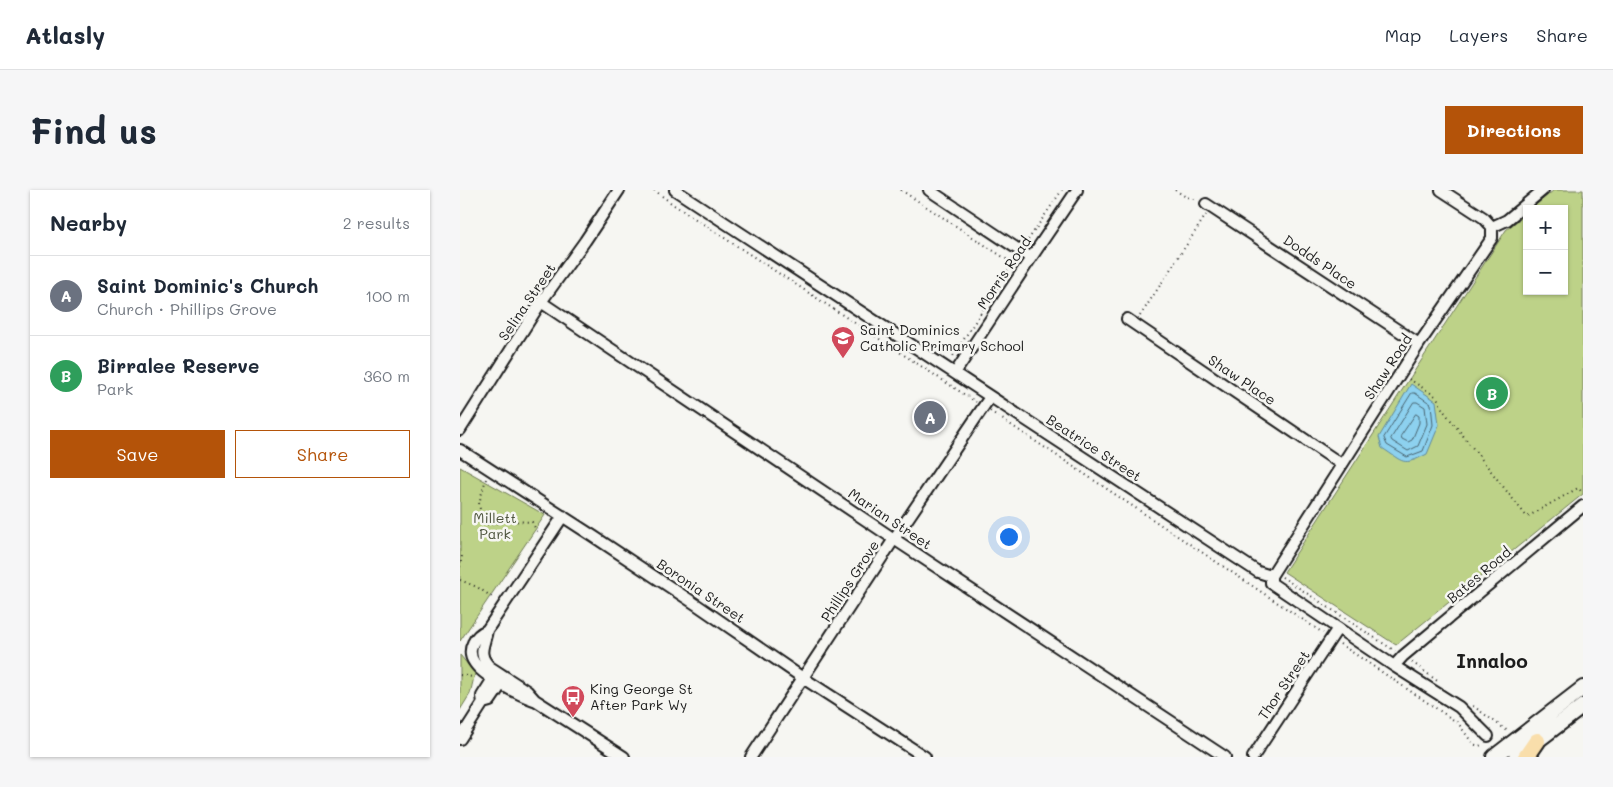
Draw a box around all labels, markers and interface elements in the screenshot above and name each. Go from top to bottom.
text: Atlasly [25,19,105,50]
text: Map [1385,23,1421,47]
text: Layers [1449,23,1508,47]
text: Share [1536,23,1588,47]
button: Directions [1445,106,1583,154]
text: Find us [30,107,157,153]
map controls [1523,205,1568,295]
button: + [1523,205,1568,250]
text: Nearby [50,209,127,236]
text: 2 results [343,212,410,233]
street label: Dodds Place [1280,230,1361,293]
street label: Morris Road [972,233,1035,313]
button: − [1523,250,1568,295]
street label: Selina Street [494,259,560,344]
text: Saint Dominic's Church [97,273,318,298]
text: A [60,285,72,306]
text: 100 m [365,285,410,306]
text: Church · Phillips Grove [97,298,277,319]
place label: Saint Dominics Catholic Primary School [860,320,1024,355]
school or university icon: Saint Dominics Catholic Primary School [830,325,856,359]
street label: Shaw Road [1359,330,1416,403]
street label: Shaw Place [1205,350,1280,409]
text: Birralee Reserve [97,353,259,378]
text: B [61,365,71,386]
text: 360 m [363,365,410,386]
pin: B [1476,374,1508,412]
text: Park [97,378,133,399]
pin: A [914,398,946,436]
street label: Beatrice Street [1043,410,1145,485]
button: Save [50,430,225,478]
button: Share [235,430,410,478]
street label: Marian Street [845,484,936,554]
park label: Millett Park [473,508,517,543]
your location [996,524,1022,550]
street label: Phillips Grove [816,536,883,625]
street label: Bates Road [1443,542,1515,607]
street label: Boronia Street [654,554,749,627]
street label: Thor Street [1253,646,1314,723]
district label: Innaloo [1456,648,1528,673]
place label: King George St After Park Wy [590,679,693,714]
bus stop icon: King George St After Park Wy [560,684,586,718]

